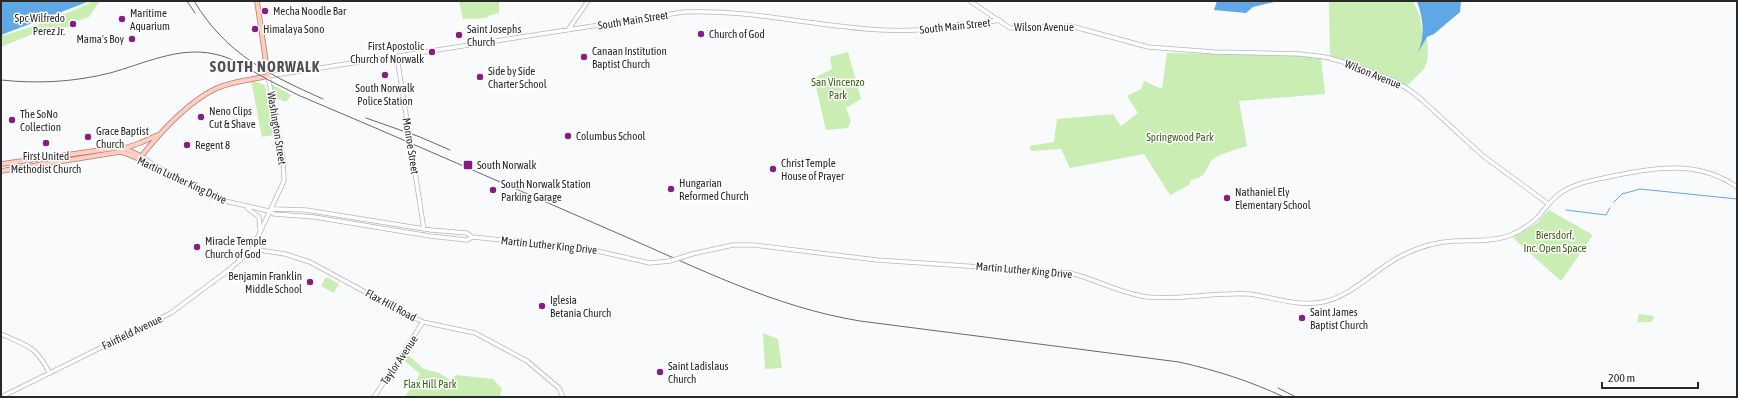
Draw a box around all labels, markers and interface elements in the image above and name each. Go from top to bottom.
place label: Mecha Noodle Bar [273,5,347,17]
marker: Mecha Noodle Bar [260,6,270,16]
place label: Maritime Aquarium [130,7,170,32]
street label: South Main Street [597,9,669,31]
place label: Spc Wilfredo Perez Jr. [15,12,65,37]
marker: Maritime Aquarium [117,14,127,24]
street label: South Main Street [919,16,991,36]
marker: Spc Wilfredo Perez Jr. [68,19,78,29]
street label: Wilson Avenue [1014,21,1074,33]
place label: Himalaya Sono [263,23,324,35]
place label: Saint Josephs Church [467,23,521,48]
marker: Himalaya Sono [250,24,260,34]
place label: Church of God [709,28,765,40]
marker: Church of God [696,29,706,39]
marker: Saint Josephs Church [454,30,464,40]
place label: Mama's Boy [76,33,124,45]
marker: Mama's Boy [127,34,137,44]
place label: First Apostolic Church of Norwalk [350,40,425,65]
place label: Canaan Institution Baptist Church [592,45,667,70]
marker: First Apostolic Church of Norwalk [427,47,437,57]
marker: Canaan Institution Baptist Church [579,52,589,62]
street label: Wilson Avenue [1343,57,1403,91]
district label: SOUTH NORWALK [210,58,320,75]
place label: Side by Side Charter School [488,65,547,90]
marker: South Norwalk Police Station [380,70,390,80]
marker: Side by Side Charter School [475,72,485,82]
park label: San Vincenzo Park [811,76,865,101]
place label: South Norwalk Police Station [355,82,415,107]
street label: Washington Street [265,91,289,165]
place label: Neno Clips Cut & Shave [209,105,256,130]
place label: The SoNo Collection [20,108,61,133]
marker: Neno Clips Cut & Shave [196,112,206,122]
marker: The SoNo Collection [7,115,17,125]
street label: Monroe Street [401,117,421,175]
place label: Grace Baptist Church [96,125,149,150]
place label: Columbus School [576,130,646,142]
marker: Columbus School [563,131,573,141]
park label: Springwood Park [1146,131,1214,143]
marker: Grace Baptist Church [83,132,93,142]
marker: First United Methodist Church [41,138,51,148]
place label: Regent 8 [195,139,230,151]
marker: Regent 8 [182,140,192,150]
place label: First United Methodist Church [11,150,81,175]
street label: Martin Luther King Drive [136,154,228,206]
place label: Christ Temple House of Prayer [781,157,845,182]
marker: South Norwalk [462,159,474,171]
place label: South Norwalk [477,159,537,171]
marker: Christ Temple House of Prayer [768,164,778,174]
place label: Hungarian Reformed Church [679,177,749,202]
place label: South Norwalk Station Parking Garage [501,178,591,203]
marker: Hungarian Reformed Church [666,184,676,194]
marker: South Norwalk Station Parking Garage [488,185,498,195]
place label: Nathaniel Ely Elementary School [1235,186,1311,211]
marker: Nathaniel Ely Elementary School [1222,193,1232,203]
park label: Biersdorf, Inc. Open Space [1523,229,1587,254]
street label: Martin Luther King Drive [500,234,598,256]
place label: Miracle Temple Church of God [205,235,267,260]
marker: Miracle Temple Church of God [192,242,202,252]
street label: Martin Luther King Drive [975,260,1073,280]
place label: Benjamin Franklin Middle School [228,270,302,295]
marker: Benjamin Franklin Middle School [305,277,315,287]
street label: Flax Hill Road [364,287,418,323]
place label: Iglesia Betania Church [550,294,611,319]
marker: Iglesia Betania Church [537,301,547,311]
place label: Saint James Baptist Church [1310,306,1368,331]
street label: Fairfield Avenue [100,312,164,352]
marker: Saint James Baptist Church [1297,313,1307,323]
street label: Taylor Avenue [378,333,420,387]
place label: Saint Ladislaus Church [668,360,729,385]
scale bar [1602,364,1698,390]
marker: Saint Ladislaus Church [655,367,665,377]
text: 200 m [1608,371,1635,385]
park label: Flax Hill Park [403,378,457,390]

